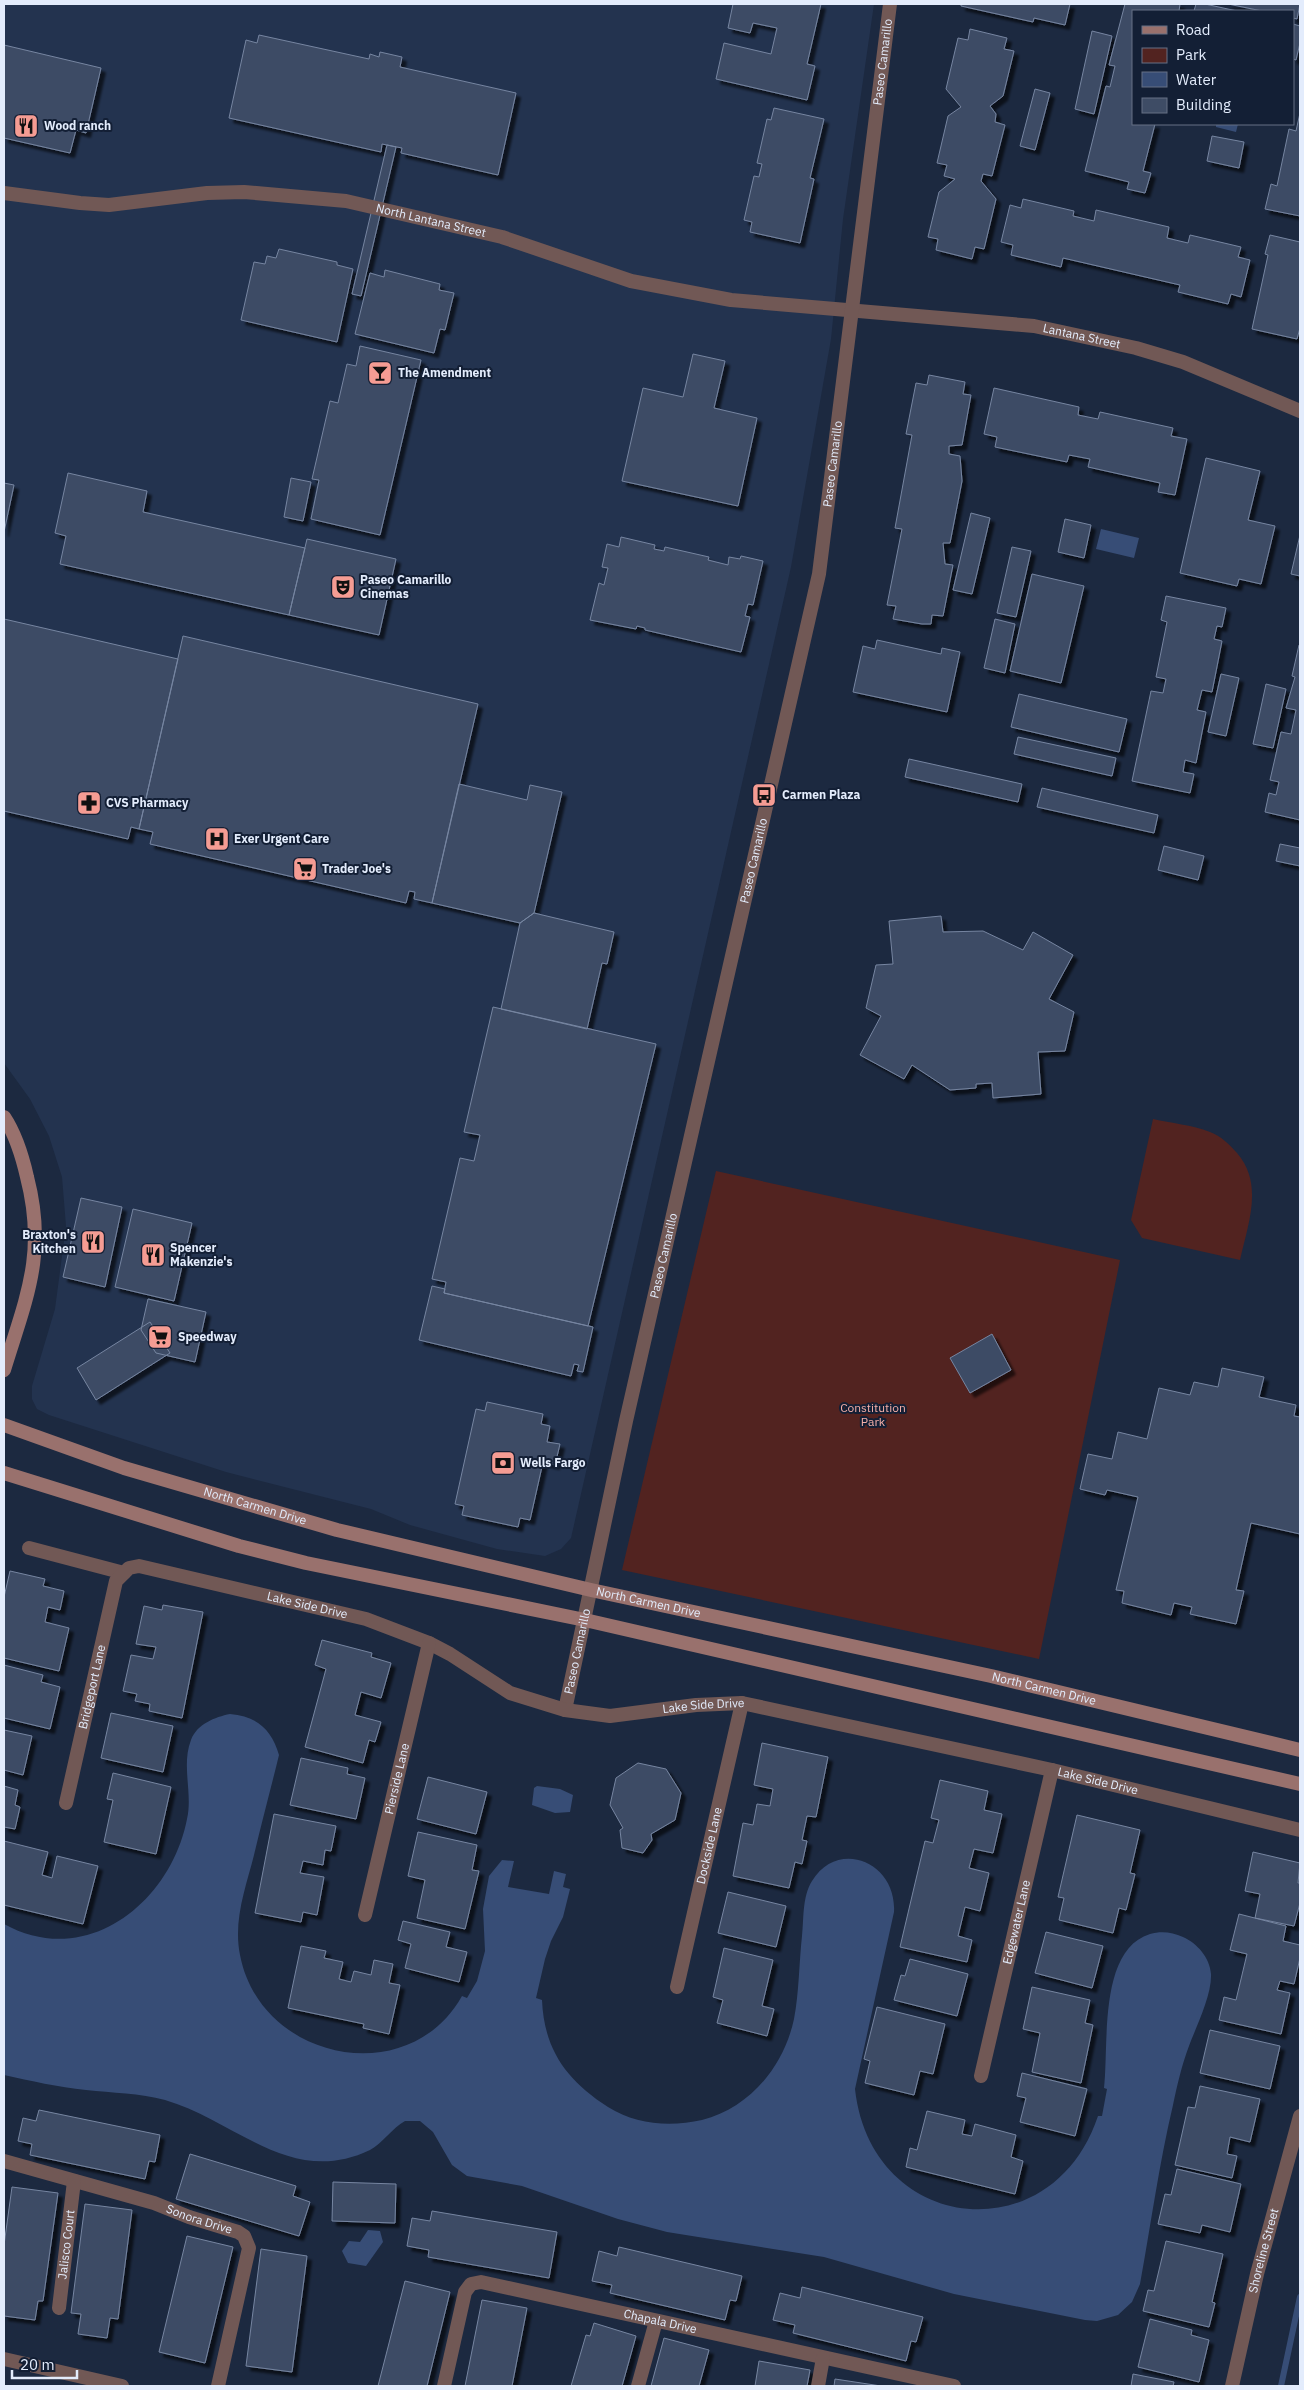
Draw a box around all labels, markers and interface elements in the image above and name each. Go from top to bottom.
legend [1132,10,1294,125]
street label: Paseo Camarillo [869,18,895,106]
text: Road [1176,20,1211,39]
text: Park [1176,45,1206,64]
text: Water [1176,70,1217,89]
text: Building [1176,95,1231,114]
restaurant icon: Wood ranch [13,113,39,139]
place label: Wood ranch [44,118,111,133]
street label: North Lantana Street [375,200,488,240]
street label: Lantana Street [1042,320,1122,351]
bar icon: The Amendment [367,360,393,386]
place label: The Amendment [398,365,492,380]
street label: Paseo Camarillo [819,419,845,508]
place label: Paseo Camarillo Cinemas [360,572,452,601]
theatre icon: Paseo Camarillo Cinemas [330,574,356,600]
bus stop icon: Carmen Plaza [751,782,777,808]
place label: Carmen Plaza [782,787,860,802]
pharmacy icon: CVS Pharmacy [76,790,102,816]
place label: CVS Pharmacy [106,795,189,810]
street label: Paseo Camarillo [736,816,770,905]
hospital icon: Exer Urgent Care [204,826,230,852]
place label: Exer Urgent Care [234,831,330,846]
supermarket icon: Trader Joe's [292,856,318,882]
place label: Trader Joe's [322,861,391,876]
street label: Paseo Camarillo [646,1211,680,1300]
place label: Braxton's Kitchen [22,1227,76,1256]
restaurant icon: Braxton's Kitchen [80,1229,106,1255]
place label: Spencer Makenzie's [170,1240,233,1269]
restaurant icon: Spencer Makenzie's [140,1242,166,1268]
supermarket icon: Speedway [147,1324,173,1350]
place label: Speedway [178,1329,237,1344]
park label: Constitution Park [840,1400,906,1429]
bank icon: Wells Fargo [490,1450,516,1476]
place label: Wells Fargo [520,1455,586,1470]
street label: North Carmen Drive [202,1484,309,1528]
street label: North Carmen Drive [595,1583,703,1620]
street label: Lake Side Drive [266,1588,350,1622]
street label: Paseo Camarillo [561,1607,593,1695]
street label: Bridgeport Lane [75,1643,109,1730]
street label: North Carmen Drive [991,1669,1098,1708]
street label: Lake Side Drive [662,1695,745,1716]
street label: Pierside Lane [381,1741,412,1816]
street label: Lake Side Drive [1056,1764,1140,1798]
street label: Dockside Lane [693,1805,725,1885]
street label: Edgewater Lane [999,1878,1033,1966]
street label: Sonora Drive [164,2201,235,2237]
street label: Shoreline Street [1245,2207,1282,2294]
street label: Jalisco Court [54,2209,78,2280]
street label: Chapala Drive [622,2306,699,2336]
scale bar [12,2348,78,2380]
text: 20 m [20,2355,55,2374]

